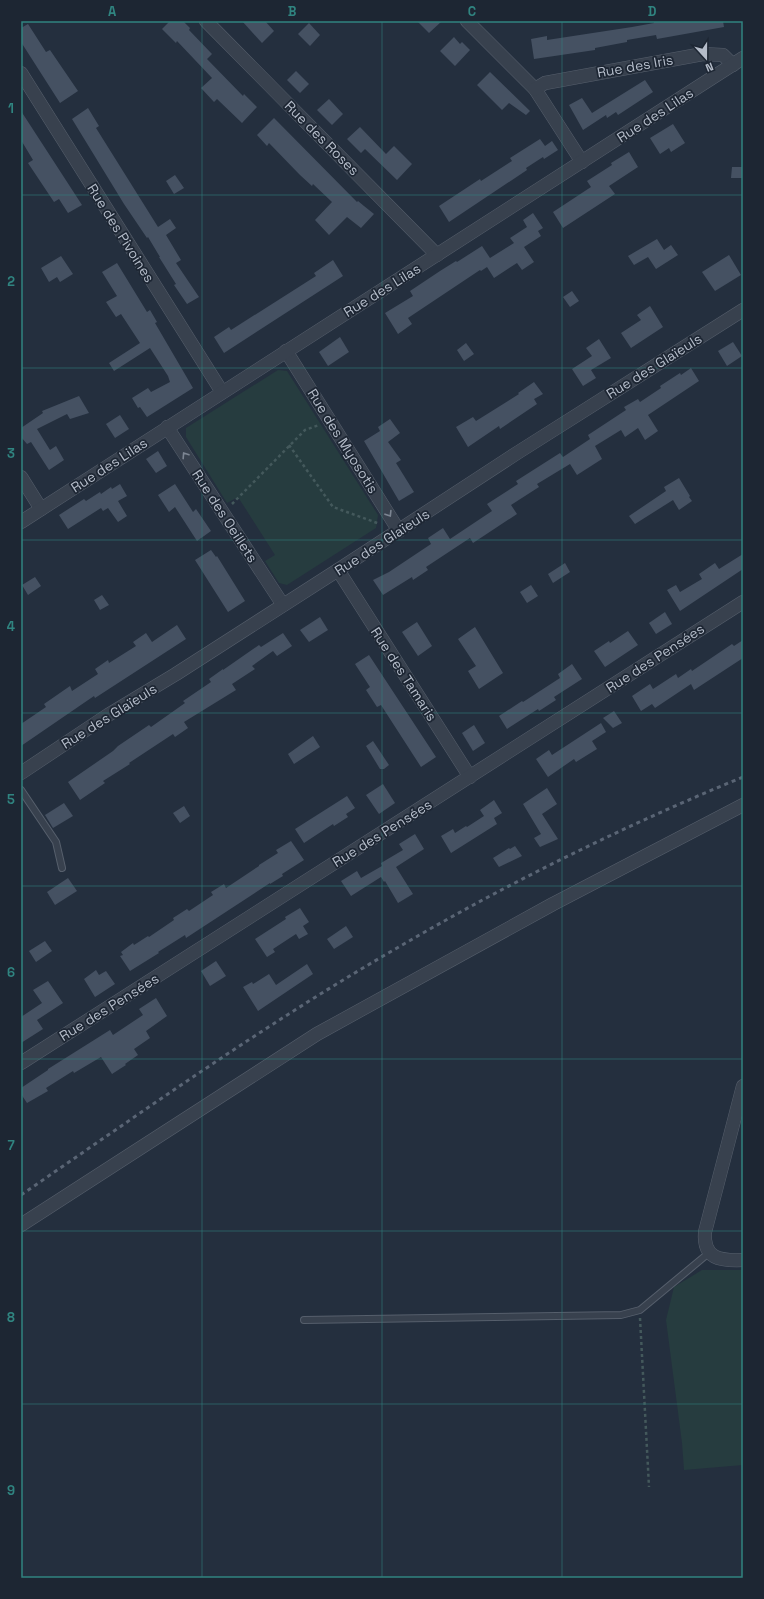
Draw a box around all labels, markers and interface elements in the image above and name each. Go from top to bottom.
text: A [108,3,117,20]
text: B [288,3,297,20]
text: C [468,3,476,20]
text: D [648,3,657,20]
north arrow [686,38,726,78]
street label: Rue des Iris [595,50,675,82]
text: N [704,59,716,75]
street label: Rue des Lilas [613,84,697,146]
street label: Rue des Roses [281,97,363,179]
text: 1 [8,100,14,117]
street label: Rue des Pivoines [83,180,159,286]
street label: Rue des Lilas [340,259,424,321]
text: 2 [7,273,15,290]
street label: Rue des Glaïeuls [603,329,705,403]
street label: Rue des Myosotis [304,385,382,497]
street label: Rue des Lilas [67,434,151,496]
text: 3 [7,445,15,462]
one-way arrow [183,453,190,460]
street label: Rue des Oeillets [188,466,262,566]
street label: Rue des Glaïeuls [331,505,433,579]
one-way arrow [384,510,391,517]
text: 4 [7,618,15,635]
street label: Rue des Pensées [602,619,708,697]
street label: Rue des Tamaris [367,624,441,724]
street label: Rue des Glaïeuls [58,679,160,753]
text: 5 [7,791,15,808]
street label: Rue des Pensées [329,795,435,871]
text: 6 [7,964,15,981]
street label: Rue des Pensées [56,969,162,1045]
text: 7 [7,1137,15,1154]
text: 8 [7,1309,15,1326]
text: 9 [7,1482,15,1499]

